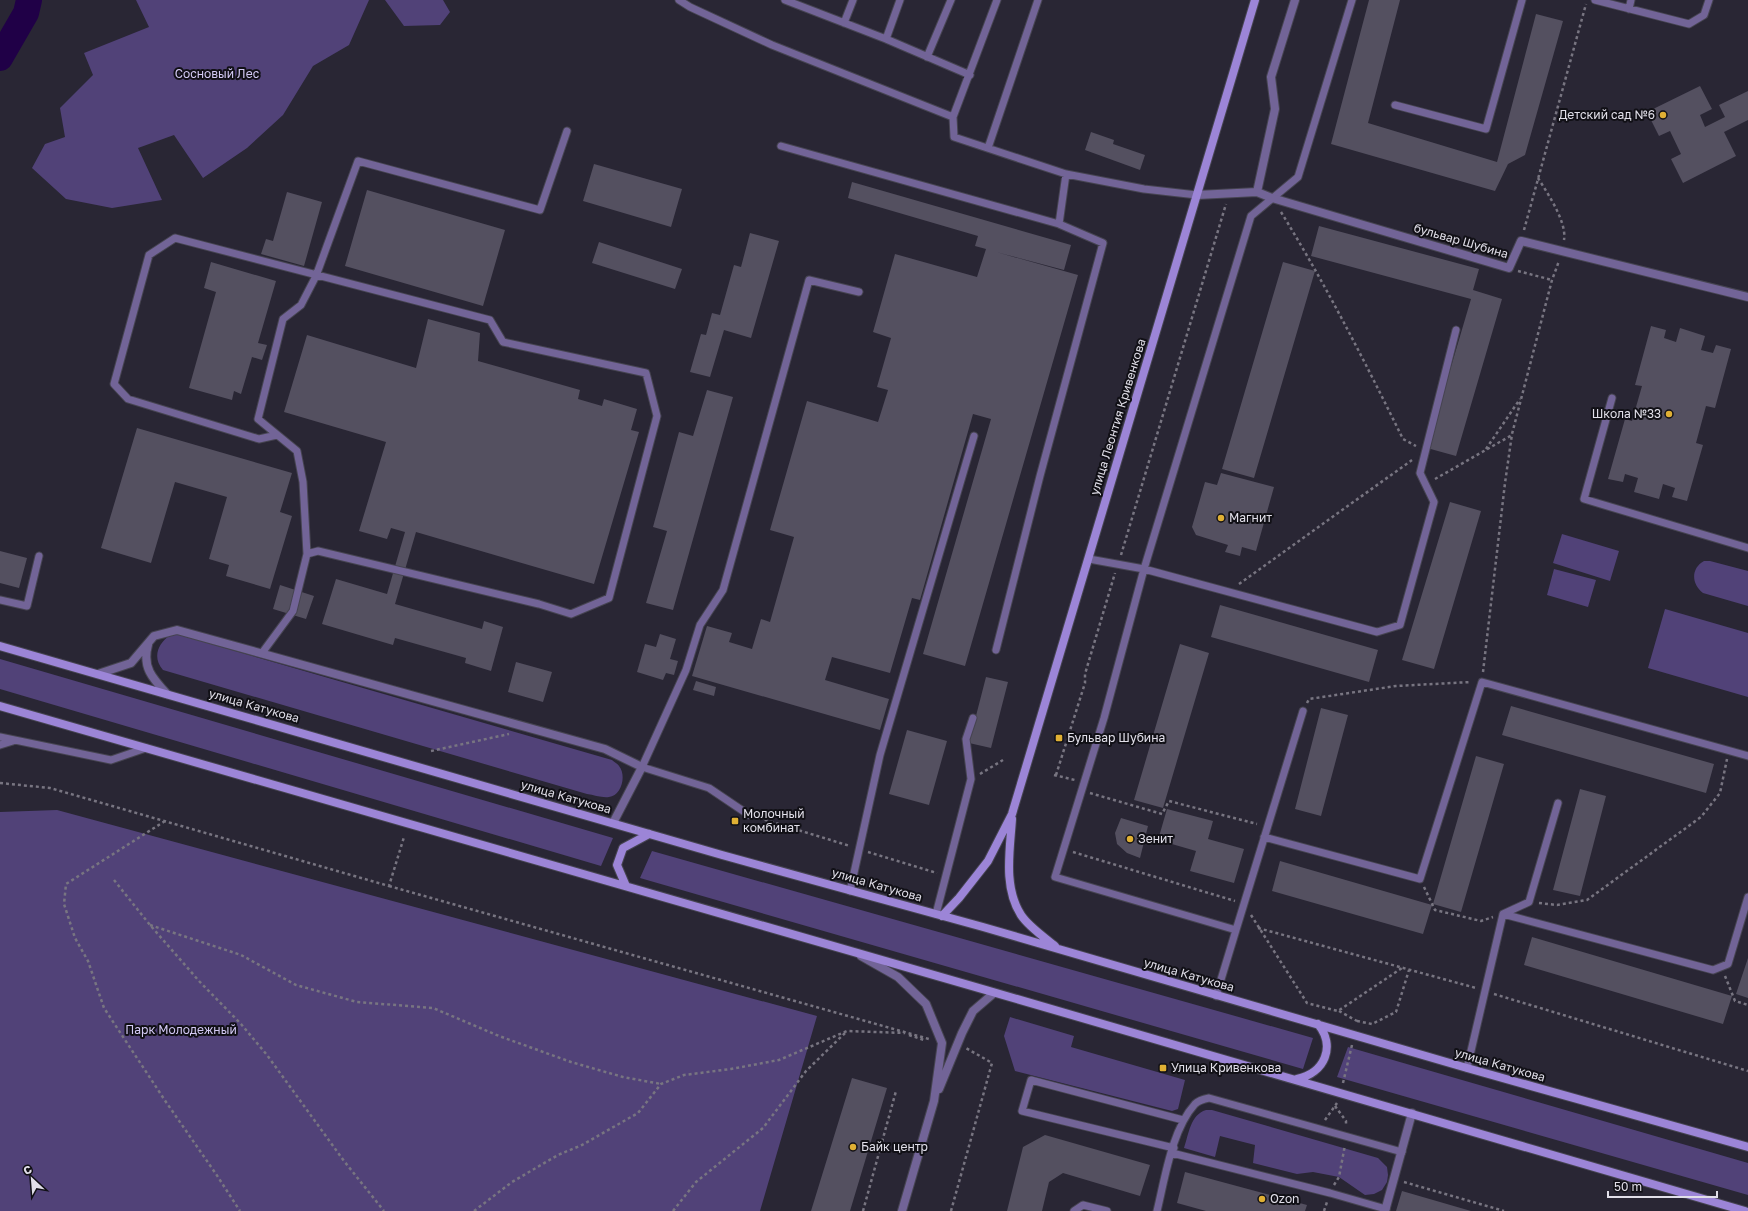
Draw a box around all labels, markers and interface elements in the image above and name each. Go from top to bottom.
park label: Сосновый Лес [175,66,260,81]
place label: Детский сад №6 [1559,107,1655,122]
marker: Детский сад №6 [1658,110,1668,120]
street label: бульвар Шубина [1412,220,1510,261]
street label: улица Леонтия Кривенкова [1087,337,1148,497]
place label: Школа №33 [1592,406,1661,421]
marker: Школа №33 [1664,409,1674,419]
place label: Магнит [1229,510,1272,525]
marker: Магнит [1216,513,1226,523]
street label: улица Катукова [207,685,301,726]
place label: Бульвар Шубина [1067,730,1165,745]
marker: Бульвар Шубина [1054,733,1064,743]
street label: улица Катукова [519,776,613,817]
place label: Молочный комбинат [743,806,805,835]
marker: Молочный комбинат [730,816,740,826]
place label: Зенит [1138,831,1173,846]
marker: Зенит [1125,834,1135,844]
street label: улица Катукова [830,864,924,905]
street label: улица Катукова [1142,954,1236,995]
park label: Парк Молодежный [125,1022,237,1037]
street label: улица Катукова [1453,1044,1547,1085]
place label: Улица Кривенкова [1171,1060,1281,1075]
marker: Улица Кривенкова [1158,1063,1168,1073]
place label: Байк центр [861,1139,928,1154]
marker: Байк центр [848,1142,858,1152]
north arrow [12,1159,52,1199]
text: С [21,1162,34,1177]
scale bar [1608,1173,1717,1199]
text: 50 m [1614,1179,1642,1194]
place label: Ozon [1270,1191,1299,1206]
marker: Ozon [1257,1194,1267,1204]

